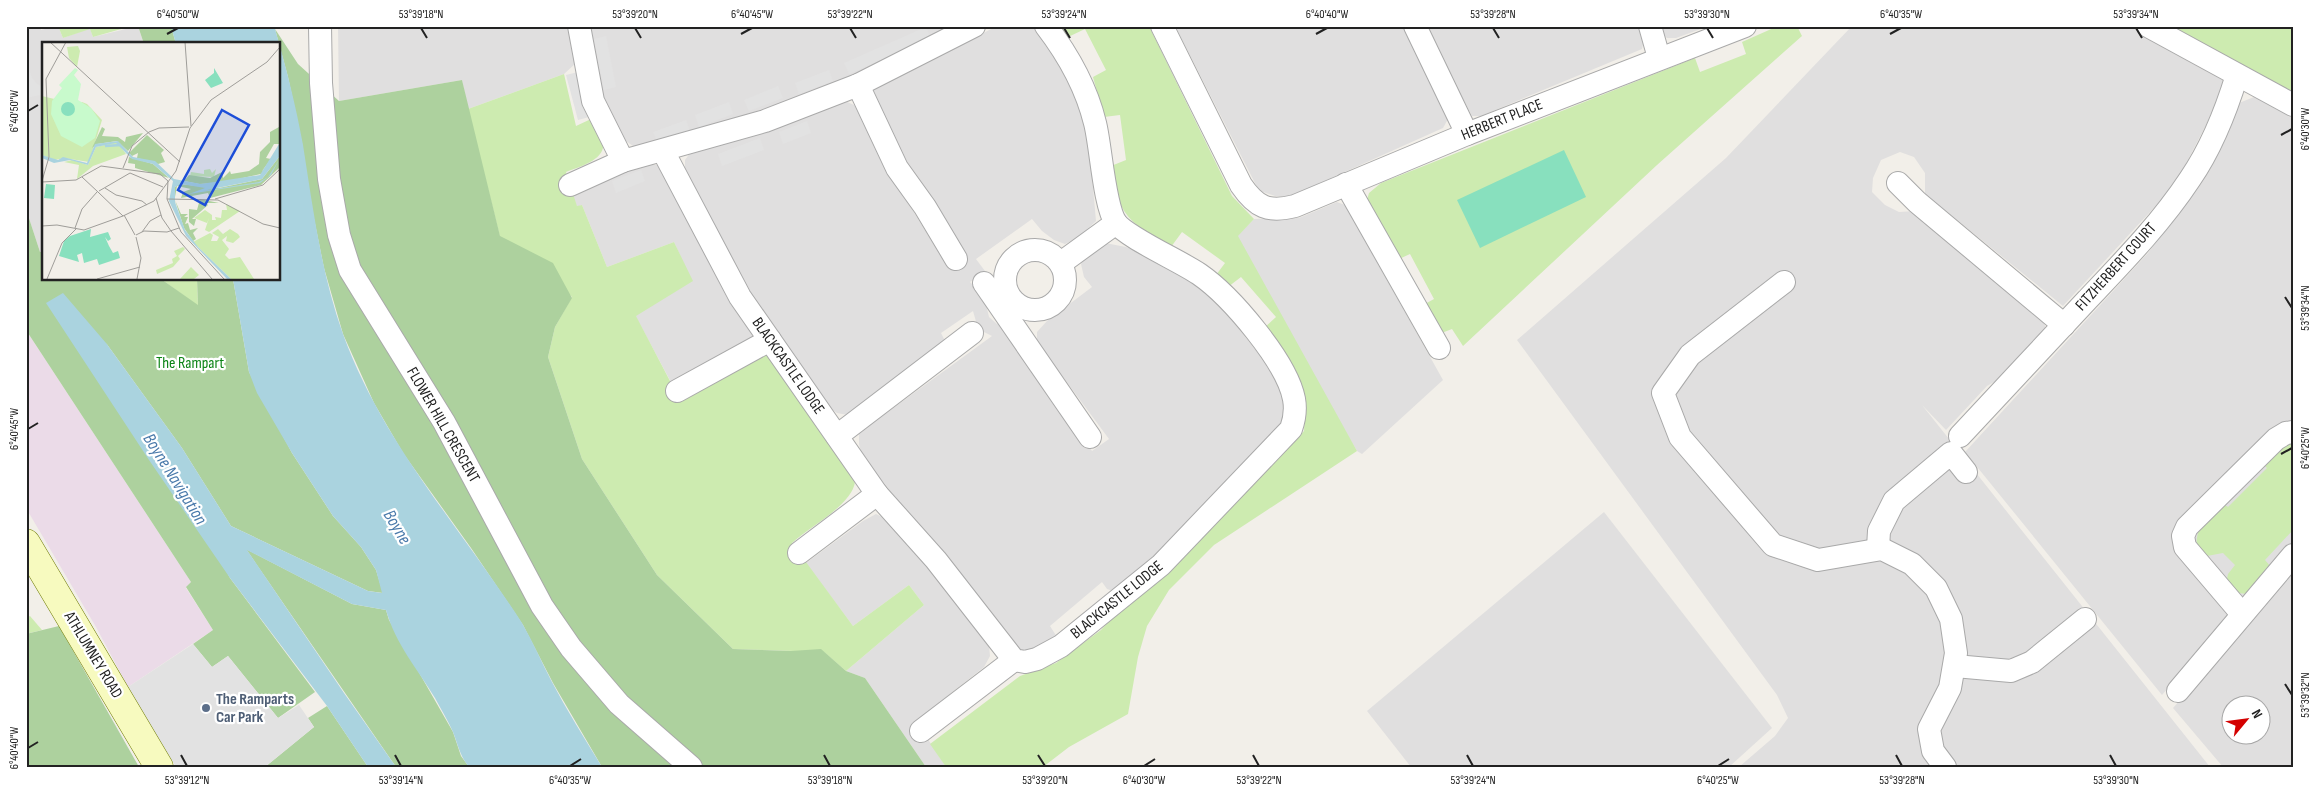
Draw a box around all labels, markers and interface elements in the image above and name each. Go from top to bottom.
text: 6°40'50"W [157,7,199,22]
text: 53°39'18"N [399,7,443,22]
text: 53°39'20"N [612,7,658,22]
text: 6°40'45"W [731,7,773,22]
text: 53°39'22"N [827,7,873,22]
text: 53°39'24"N [1041,7,1087,22]
text: 6°40'40"W [1306,7,1348,22]
text: 53°39'28"N [1470,7,1516,22]
text: 53°39'30"N [1684,7,1730,22]
text: 6°40'35"W [1880,7,1922,22]
text: 53°39'34"N [2113,7,2159,22]
inset map [42,42,280,280]
text: 6°40'50"W [7,90,22,132]
street label: HERBERT PLACE [1459,95,1545,145]
text: 6°40'30"W [2298,108,2313,150]
street label: FITZHERBERT COURT [2072,219,2161,315]
text: 53°39'34"N [2298,285,2313,331]
street label: BLACKCASTLE LODGE [748,314,828,418]
park label: The Rampart [156,354,224,373]
street label: FLOWER HILL CRESCENT [402,364,484,486]
text: 6°40'45"W [7,408,22,450]
text: 6°40'25"W [2298,427,2313,469]
water label: Boyne Navigation [139,429,212,529]
water label: Boyne [379,506,415,548]
street label: BLACKCASTLE LODGE [1067,557,1167,643]
street label: ATHLUMNEY ROAD [59,607,126,702]
text: 53°39'32"N [2298,672,2313,718]
place label: The Ramparts Car Park [216,690,294,727]
north arrow [2222,696,2272,746]
marker: The Ramparts Car Park [200,702,212,714]
text: N [2248,707,2266,721]
text: 6°40'40"W [7,727,22,769]
text: 53°39'12"N [165,773,209,788]
text: 53°39'14"N [379,773,423,788]
text: 6°40'35"W [549,773,591,788]
text: 53°39'18"N [808,773,852,788]
text: 53°39'20"N [1022,773,1068,788]
text: 6°40'30"W [1123,773,1165,788]
text: 53°39'22"N [1236,773,1282,788]
text: 53°39'24"N [1450,773,1496,788]
text: 6°40'25"W [1697,773,1739,788]
text: 53°39'28"N [1879,773,1925,788]
text: 53°39'30"N [2093,773,2139,788]

